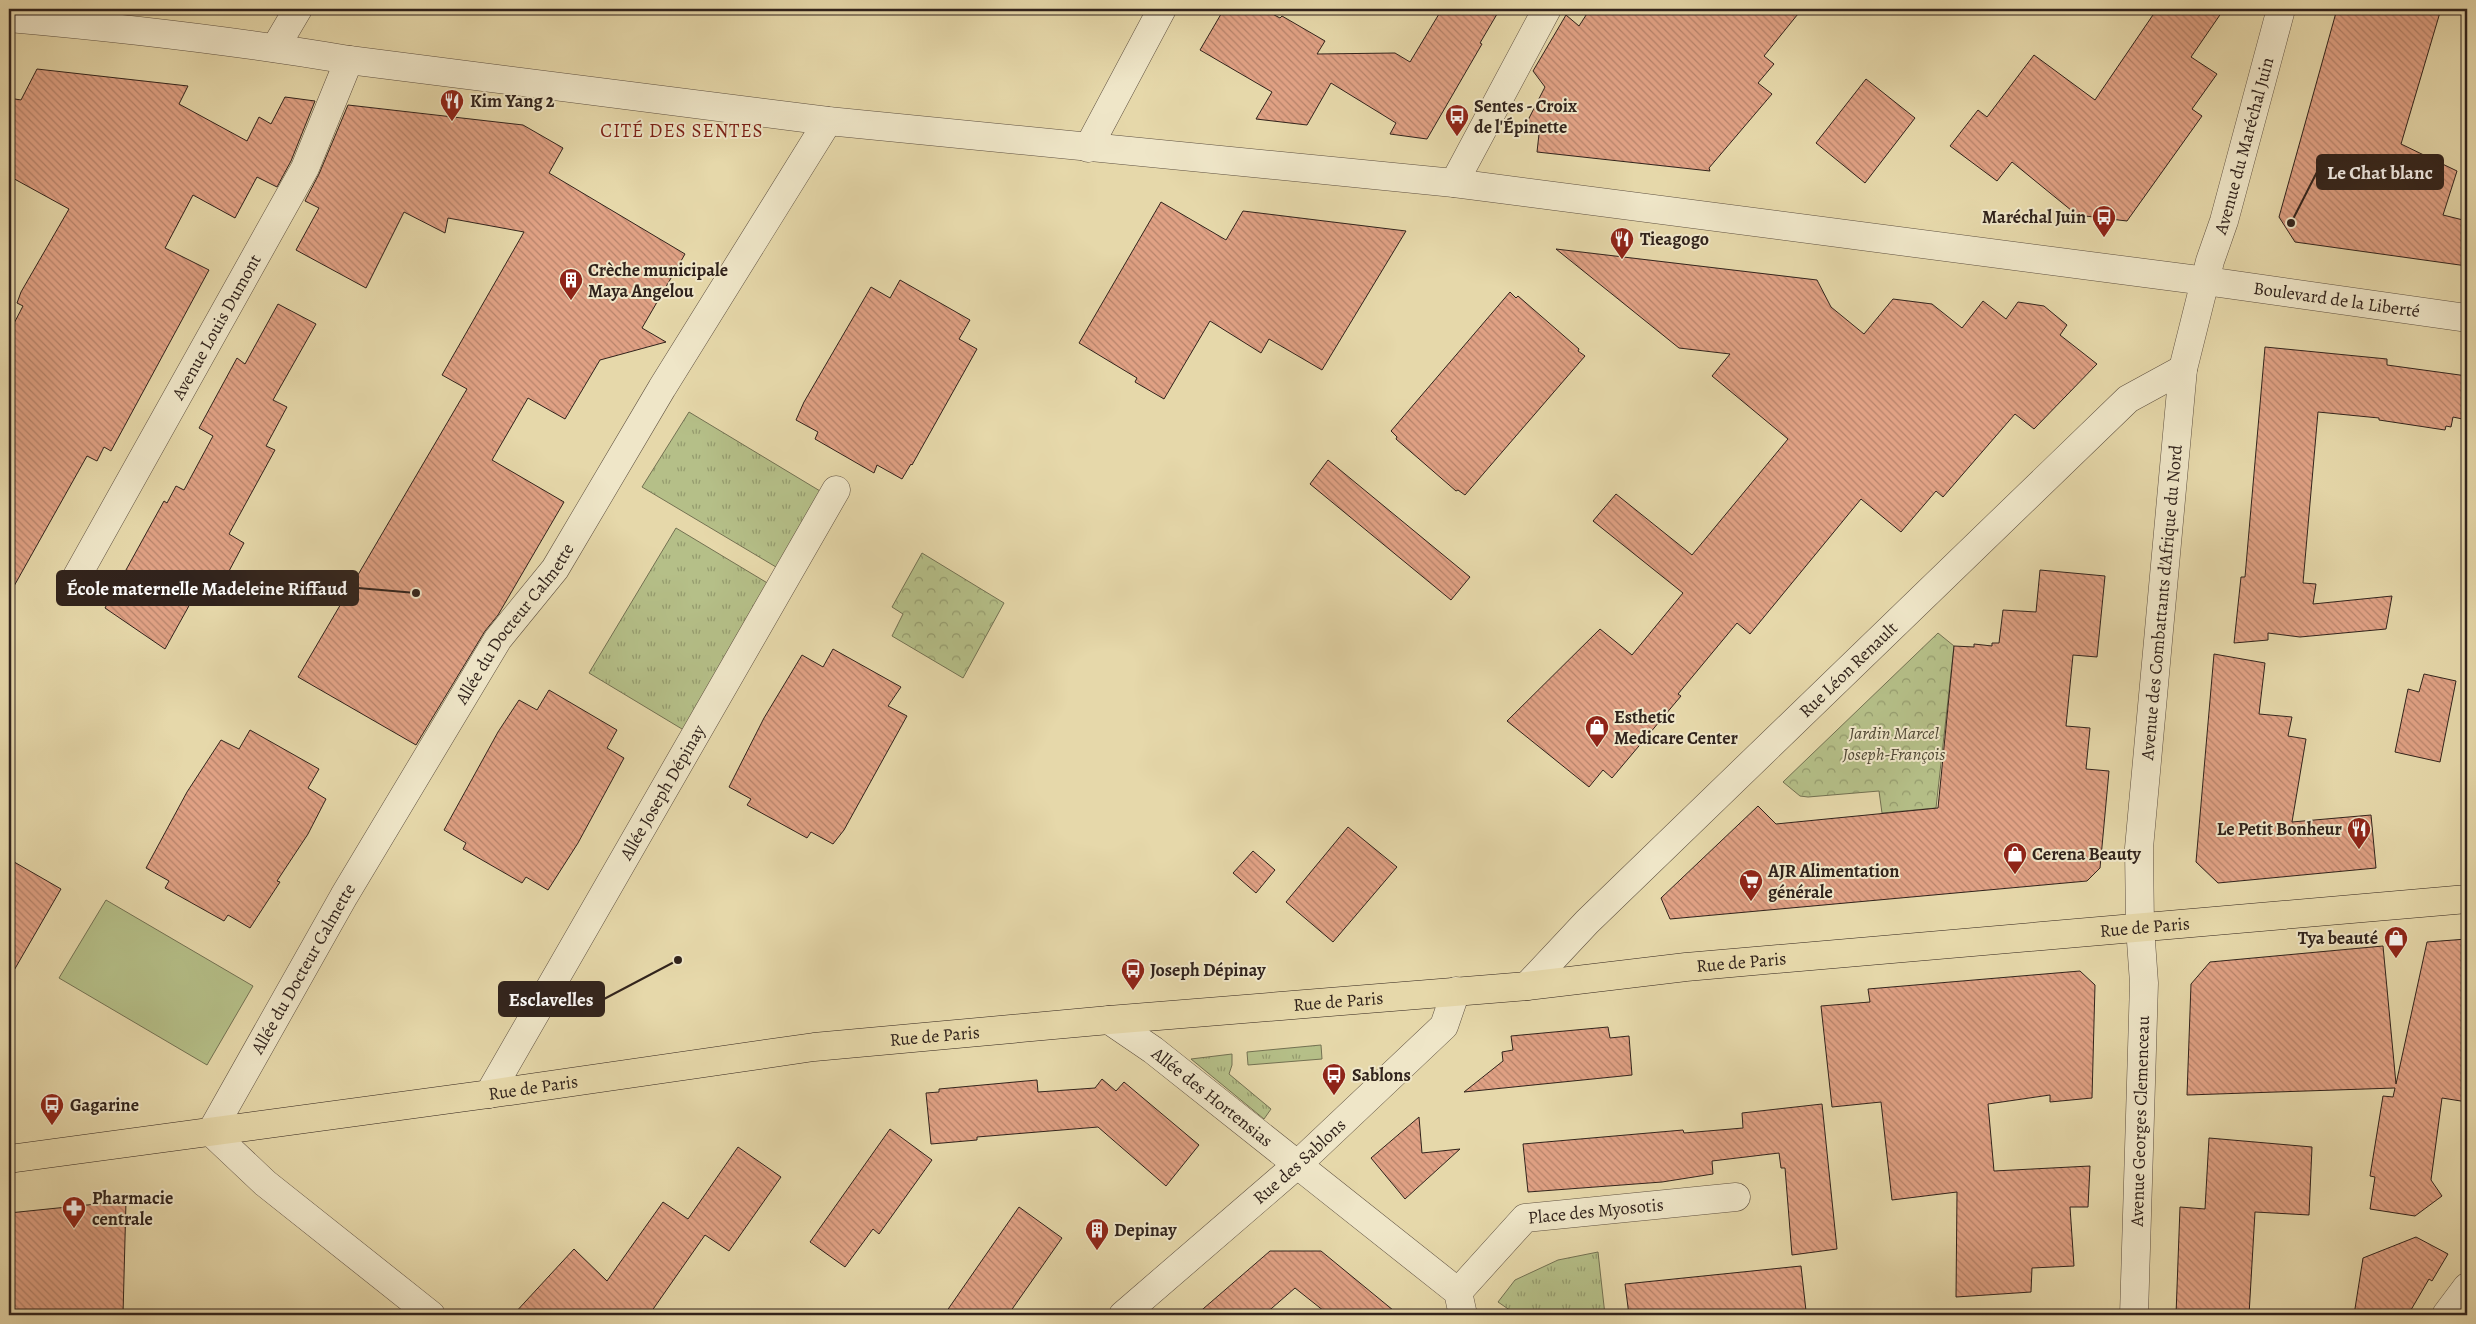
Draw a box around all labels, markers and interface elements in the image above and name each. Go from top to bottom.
street label: Avenue du Maréchal Juin [2208,54,2280,238]
restaurant icon: Kim Yang 2 [439,88,465,122]
place label: Kim Yang 2 [470,89,555,113]
place label: Sentes - Croix de l'Épinette [1474,94,1577,139]
bus stop icon: Sentes - Croix de l'Épinette [1444,103,1470,137]
district label: CITÉ DES SENTES [600,118,764,144]
callout: Le Chat blanc [2317,155,2443,189]
text: Le Chat blanc [2327,160,2433,186]
bus stop icon: Maréchal Juin [2091,204,2117,238]
place label: Maréchal Juin [1982,205,2086,229]
restaurant icon: Tieagogo [1609,226,1635,260]
place label: Tieagogo [1640,227,1709,251]
street label: Avenue Louis Dumont [166,250,267,405]
place label: Crèche municipale Maya Angelou [588,258,728,303]
building icon: Crèche municipale Maya Angelou [558,267,584,301]
street label: Boulevard de la Liberté [2252,276,2422,323]
street label: Avenue des Combattants d'Afrique du Nord [2135,443,2188,762]
street label: Allée du Docteur Calmette [449,539,580,710]
callout: École maternelle Madeleine Riffaud [57,571,358,605]
text: École maternelle Madeleine Riffaud [66,576,348,602]
street label: Rue Léon Renault [1794,616,1903,723]
place label: Esthetic Medicare Center [1614,705,1739,750]
shop icon: Esthetic Medicare Center [1584,714,1610,748]
street label: Allée Joseph Dépinay [614,719,711,865]
park label: Jardin Marcel Joseph-François [1842,721,1945,766]
restaurant icon: Le Petit Bonheur [2346,816,2372,850]
place label: Le Petit Bonheur [2217,817,2343,841]
shop icon: Cerena Beauty [2002,841,2028,875]
place label: Cerena Beauty [2032,842,2142,866]
place label: AJR Alimentation générale [1767,859,1899,904]
supermarket icon: AJR Alimentation générale [1738,868,1764,902]
street label: Allée du Docteur Calmette [245,879,361,1059]
street label: Rue de Paris [2099,911,2191,943]
shop icon: Tya beauté [2383,925,2409,959]
place label: Tya beauté [2298,926,2378,950]
street label: Rue de Paris [1695,946,1787,978]
bus stop icon: Joseph Dépinay [1120,957,1146,991]
place label: Joseph Dépinay [1150,958,1266,982]
callout: Esclavelles [499,982,604,1016]
street label: Rue de Paris [1292,986,1384,1017]
text: Esclavelles [509,987,594,1013]
street label: Avenue Georges Clemenceau [2125,1015,2155,1228]
street label: Rue de Paris [889,1020,981,1052]
street label: Allée des Hortensias [1146,1041,1278,1153]
bus stop icon: Sablons [1321,1062,1347,1096]
place label: Sablons [1352,1063,1411,1087]
street label: Rue de Paris [487,1069,580,1106]
bus stop icon: Gagarine [39,1092,65,1126]
place label: Gagarine [70,1093,139,1117]
street label: Rue des Sablons [1248,1113,1351,1210]
place label: Pharmacie centrale [92,1186,173,1231]
street label: Place des Myosotis [1527,1192,1665,1230]
pharmacy icon: Pharmacie centrale [61,1195,87,1229]
building icon: Depinay [1084,1217,1110,1251]
place label: Depinay [1114,1218,1177,1242]

